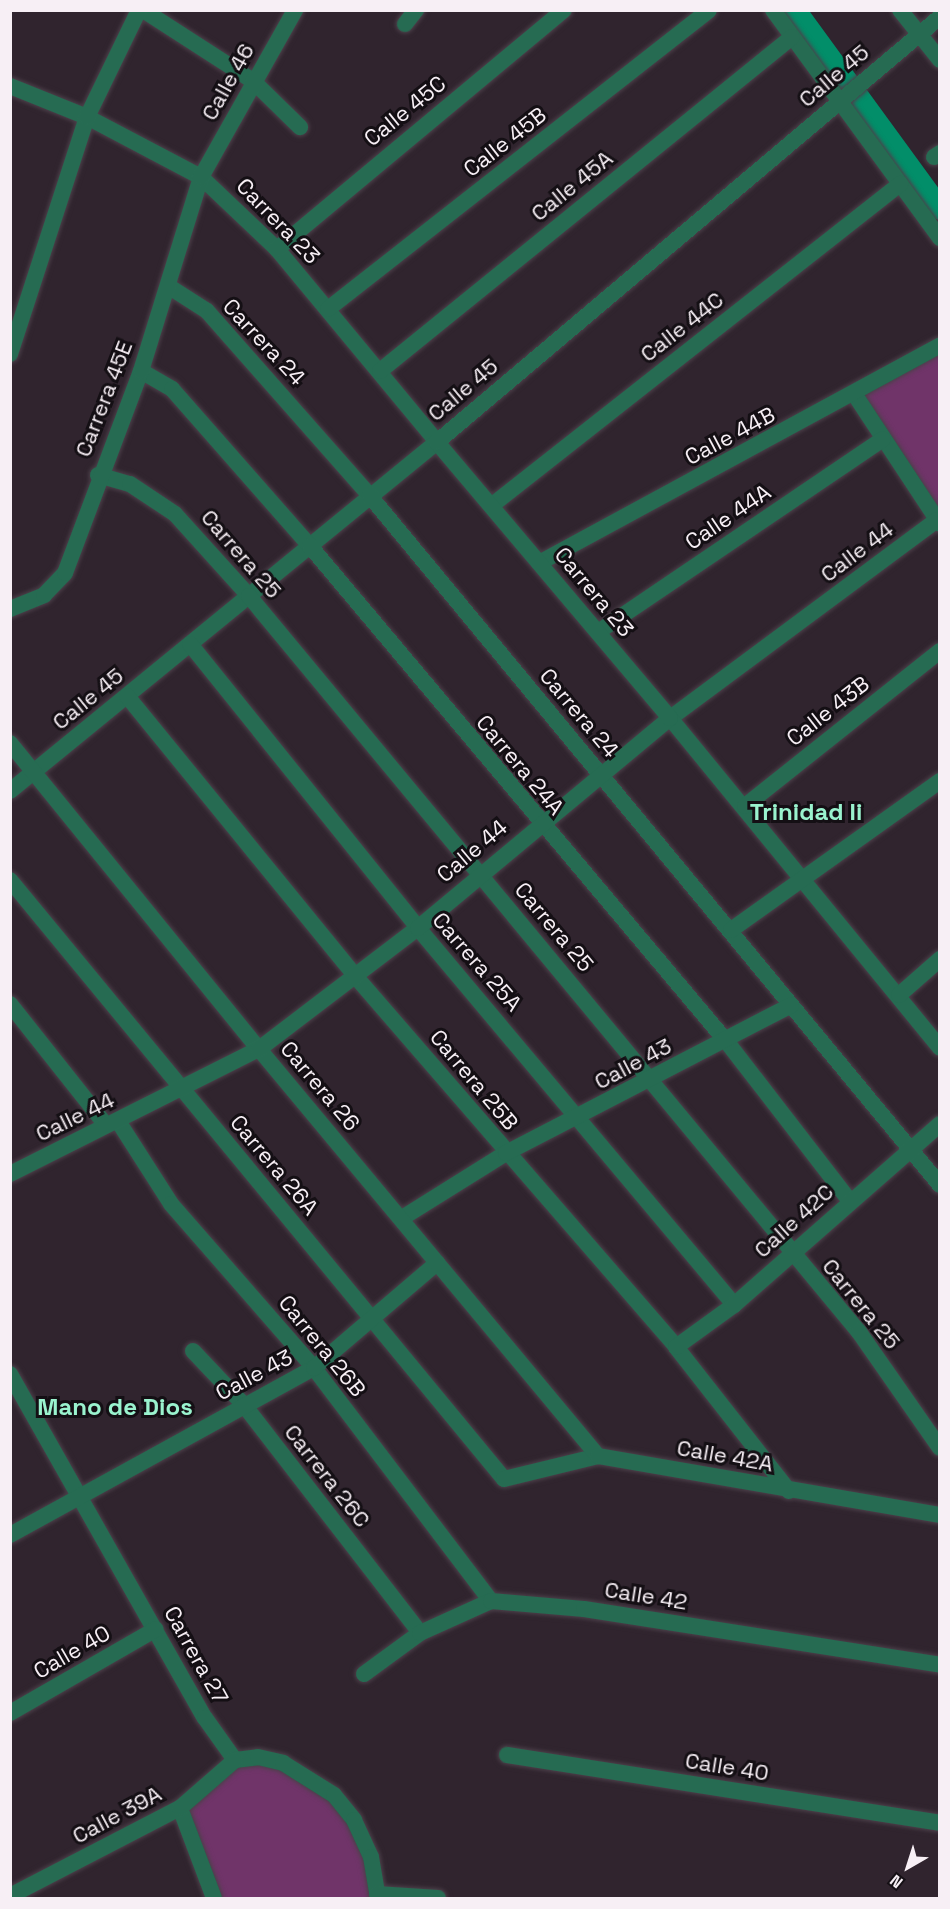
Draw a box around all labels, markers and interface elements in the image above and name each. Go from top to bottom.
street label: Calle 46 [196,39,260,125]
street label: Calle 45 [794,39,874,113]
street label: Calle 45C [359,70,451,152]
street label: Calle 45B [458,102,552,182]
street label: Calle 45A [526,145,618,227]
street label: Carrera 23 [231,173,325,269]
street label: Calle 44C [635,286,729,368]
street label: Carrera 24 [217,293,311,391]
street label: Carrera 45E [70,338,138,460]
street label: Calle 45 [423,353,503,427]
street label: Calle 44B [680,401,780,471]
street label: Calle 44A [680,479,776,555]
street label: Carrera 25 [195,504,287,604]
street label: Calle 44 [816,516,898,588]
street label: Carrera 23 [549,542,639,642]
street label: Calle 45 [47,663,129,735]
street label: Carrera 24 [534,663,624,763]
street label: Calle 43B [781,670,875,752]
street label: Carrera 24A [471,710,569,820]
district label: Trinidad Ii [750,798,862,826]
street label: Calle 44 [431,814,513,888]
street label: Carrera 25 [509,877,599,977]
street label: Carrera 25A [427,907,527,1017]
street label: Carrera 25B [424,1024,524,1136]
street label: Calle 43 [590,1033,676,1095]
street label: Carrera 26 [275,1036,365,1136]
street label: Calle 44 [32,1087,118,1147]
street label: Carrera 26A [224,1109,324,1221]
street label: Calle 42C [749,1179,839,1263]
street label: Carrera 25 [817,1253,905,1355]
street label: Carrera 26B [273,1290,371,1402]
street label: Calle 43 [211,1344,297,1406]
district label: Mano de Dios [37,1393,193,1421]
street label: Carrera 26C [279,1419,375,1533]
street label: Calle 42A [675,1435,775,1477]
street label: Calle 42 [603,1576,689,1616]
street label: Carrera 27 [158,1601,234,1709]
street label: Calle 40 [29,1620,115,1684]
street label: Calle 40 [683,1747,771,1787]
street label: Calle 39A [68,1781,166,1849]
north arrow [878,1837,938,1897]
text: N [886,1870,907,1893]

